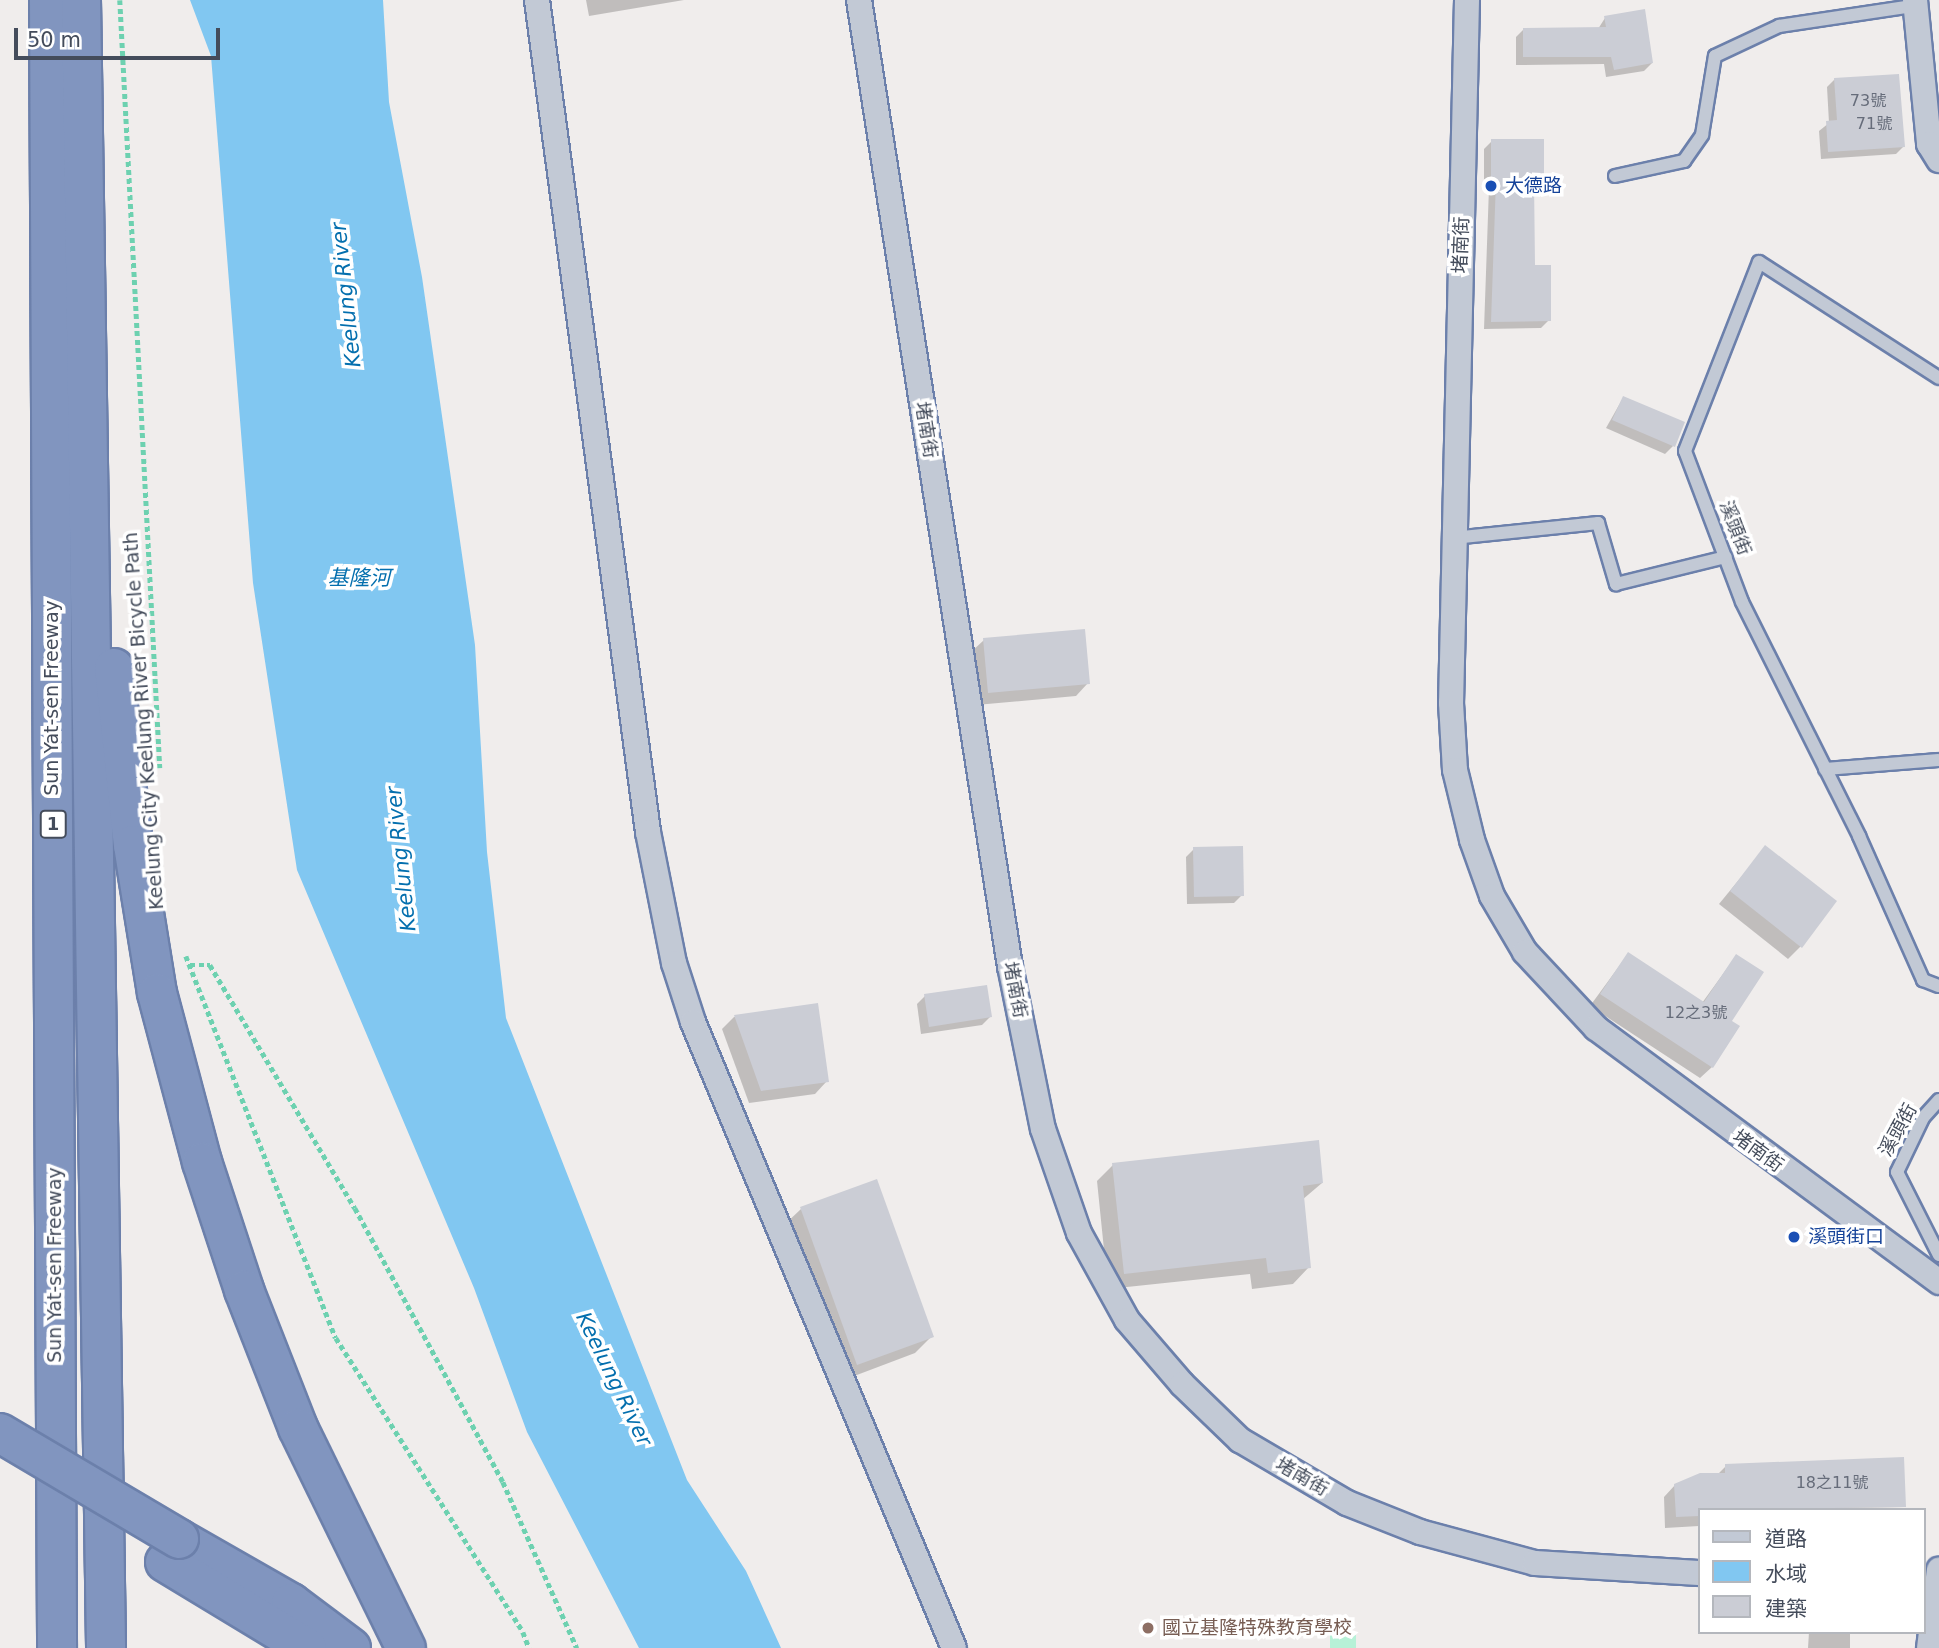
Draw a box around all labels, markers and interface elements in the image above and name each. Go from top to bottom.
scale bar [18,14,224,58]
text: 50 m [27,28,81,52]
house number: 73號 [1850,91,1886,111]
house number: 71號 [1856,114,1892,134]
place label: 大德路 [1505,175,1562,197]
marker: 大德路 [1483,178,1499,194]
street label: 堵南街 [1449,216,1473,274]
water label: Keelung River [326,221,366,369]
street label: 堵南街 [910,400,942,460]
street label: 溪頭街 [1714,497,1756,559]
street label: Keelung City Keelung River Bicycle Path [119,531,169,911]
water label: 基隆河 [328,565,390,591]
street label: Sun Yat-sen Freeway [41,600,63,796]
water label: Keelung River [381,785,421,933]
road number: 1 [39,810,67,838]
street label: 堵南街 [998,960,1032,1020]
house number: 12之3號 [1665,1003,1727,1023]
street label: 溪頭街 [1874,1100,1922,1160]
street label: 堵南街 [1728,1125,1788,1177]
street label: Sun Yat-sen Freeway [44,1167,66,1363]
place label: 溪頭街口 [1808,1226,1884,1248]
marker: 溪頭街口 [1786,1229,1802,1245]
water label: Keelung River [571,1308,657,1450]
street label: 堵南街 [1272,1453,1332,1501]
house number: 18之11號 [1796,1473,1868,1493]
legend [1698,1508,1925,1634]
text: 道路 [1765,1527,1807,1551]
text: 水域 [1765,1562,1807,1586]
text: 建築 [1765,1597,1807,1621]
place label: 國立基隆特殊教育學校 [1162,1617,1352,1639]
marker: 國立基隆特殊教育學校 [1140,1620,1156,1636]

